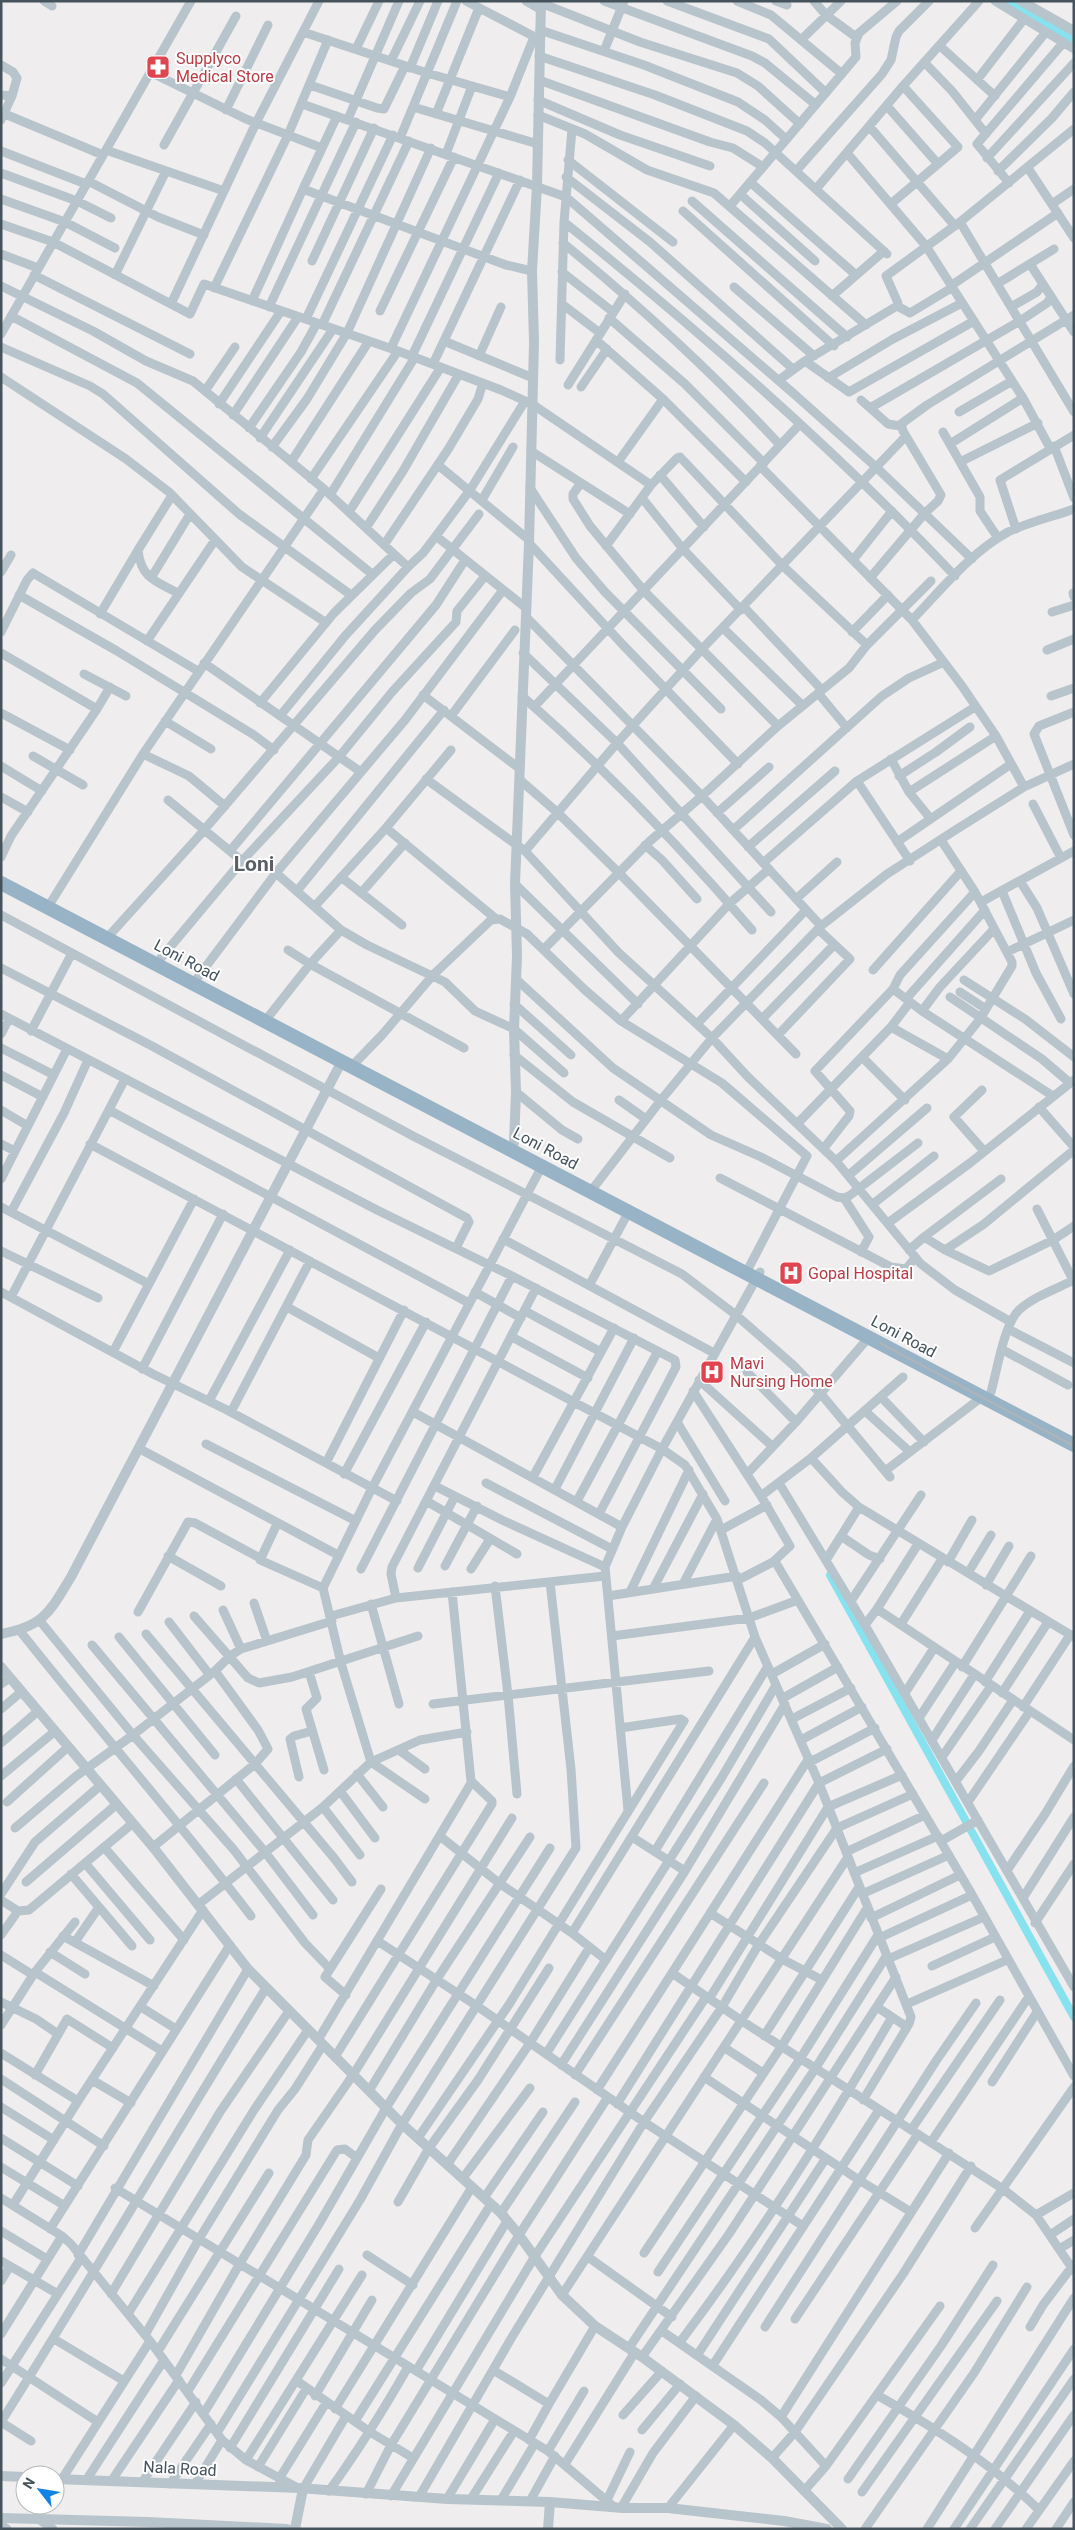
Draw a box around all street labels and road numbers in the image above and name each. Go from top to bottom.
street label: Loni Road [151,935,223,986]
street label: Loni Road [510,1123,582,1174]
street label: Loni Road [868,1311,940,1362]
street label: Nala Road [143,2457,217,2480]

